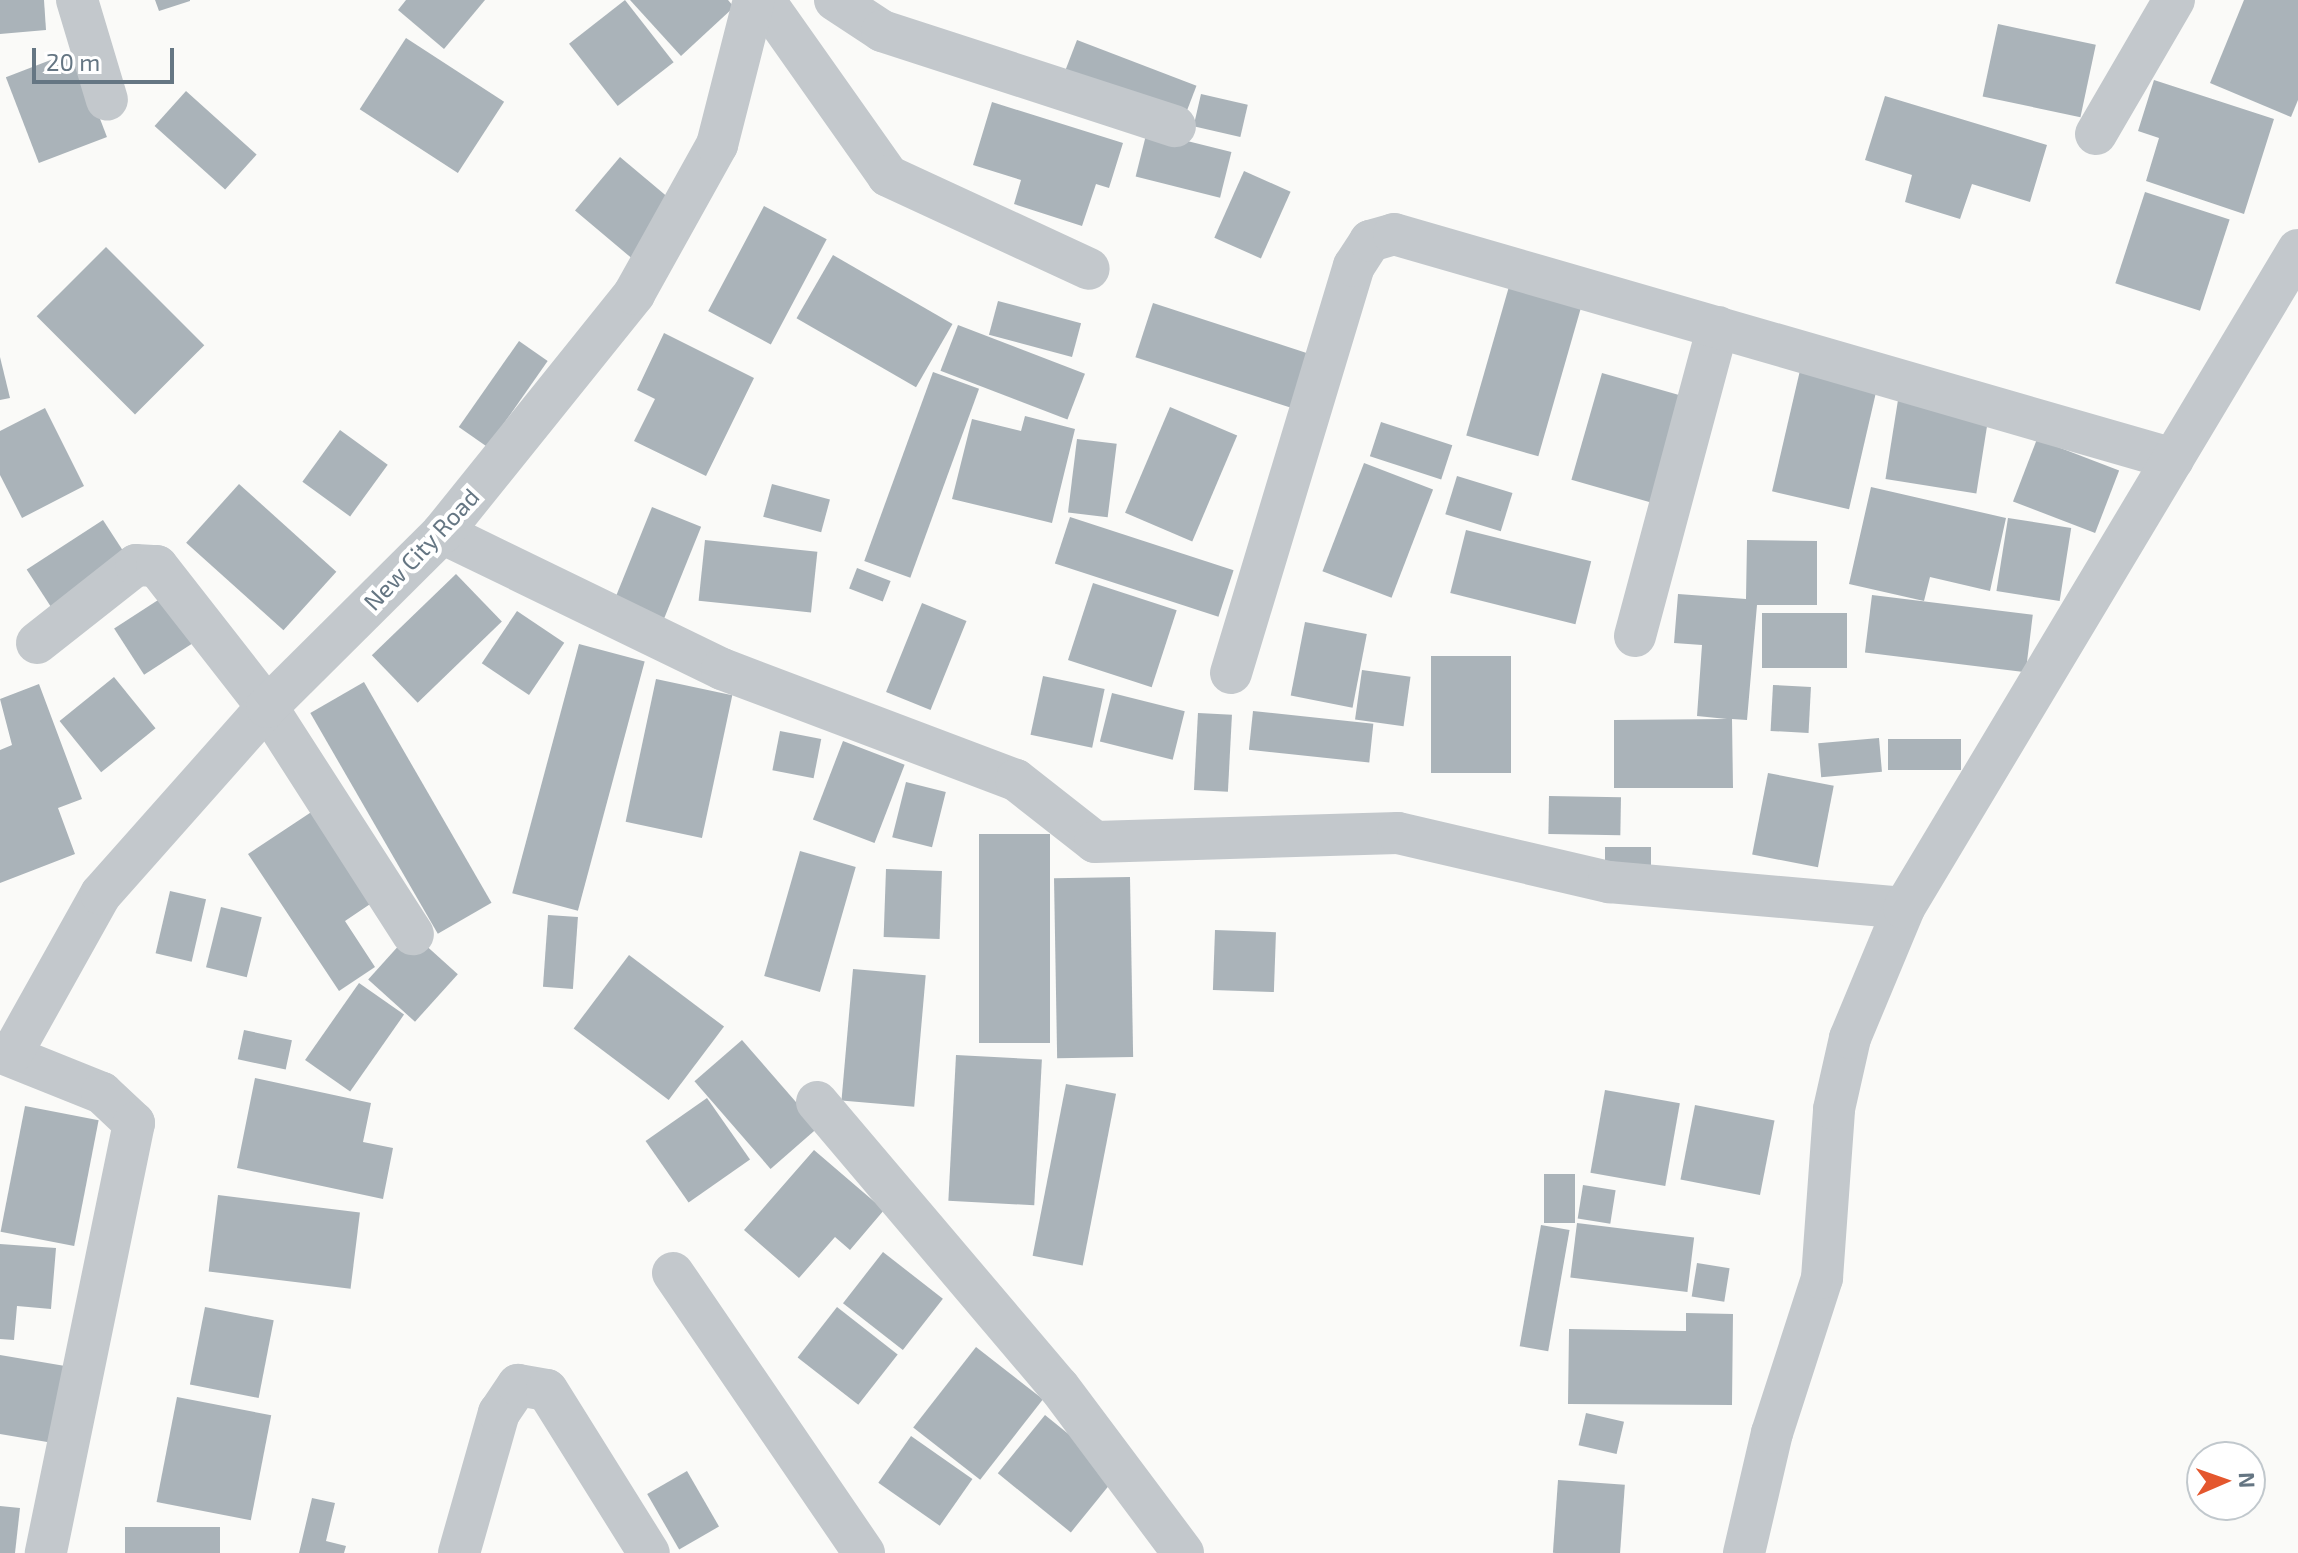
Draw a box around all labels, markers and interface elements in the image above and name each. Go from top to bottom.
scale bar [36,32,178,82]
text: 20 m [46,47,100,76]
street label: New City Road [357,482,485,616]
north arrow [2186,1441,2266,1521]
text: N [2235,1472,2261,1489]

